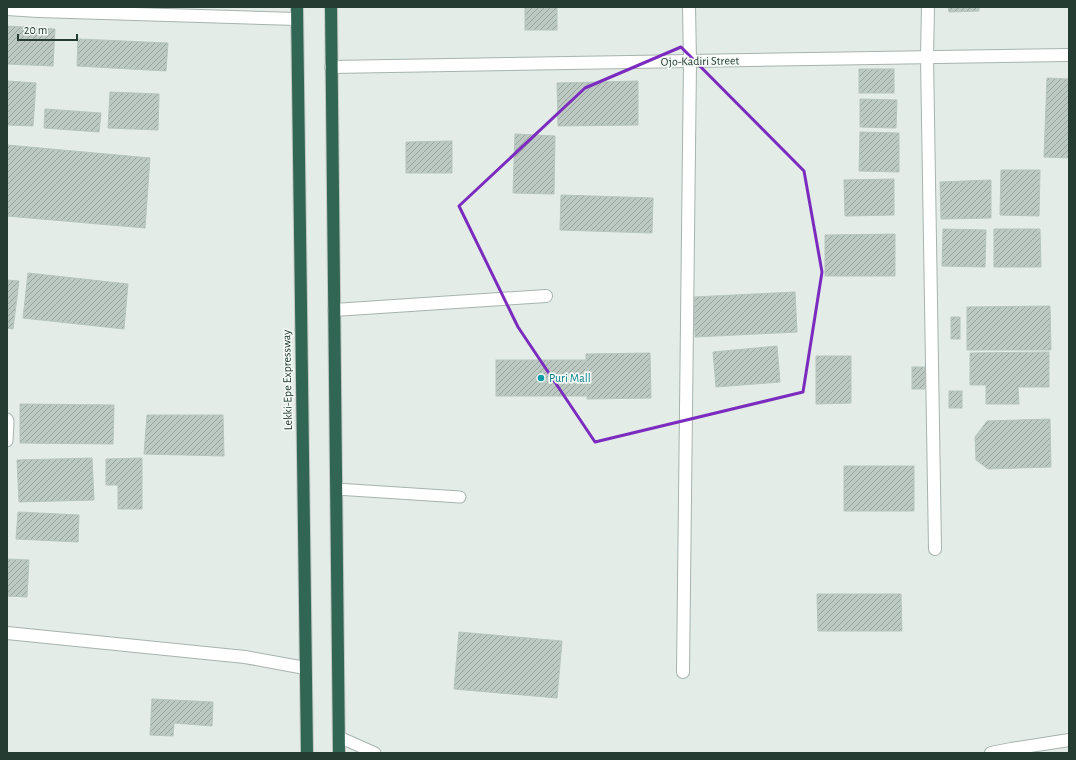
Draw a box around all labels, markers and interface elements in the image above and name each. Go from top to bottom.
scale bar [18,16,77,42]
text: 20 m [24,24,47,36]
street label: Ojo-Kadiri Street [661,54,740,69]
street label: Lekki-Epe Expressway [280,330,295,430]
place label: Puri Mall [549,372,591,384]
marker: Puri Mall [536,373,546,383]

